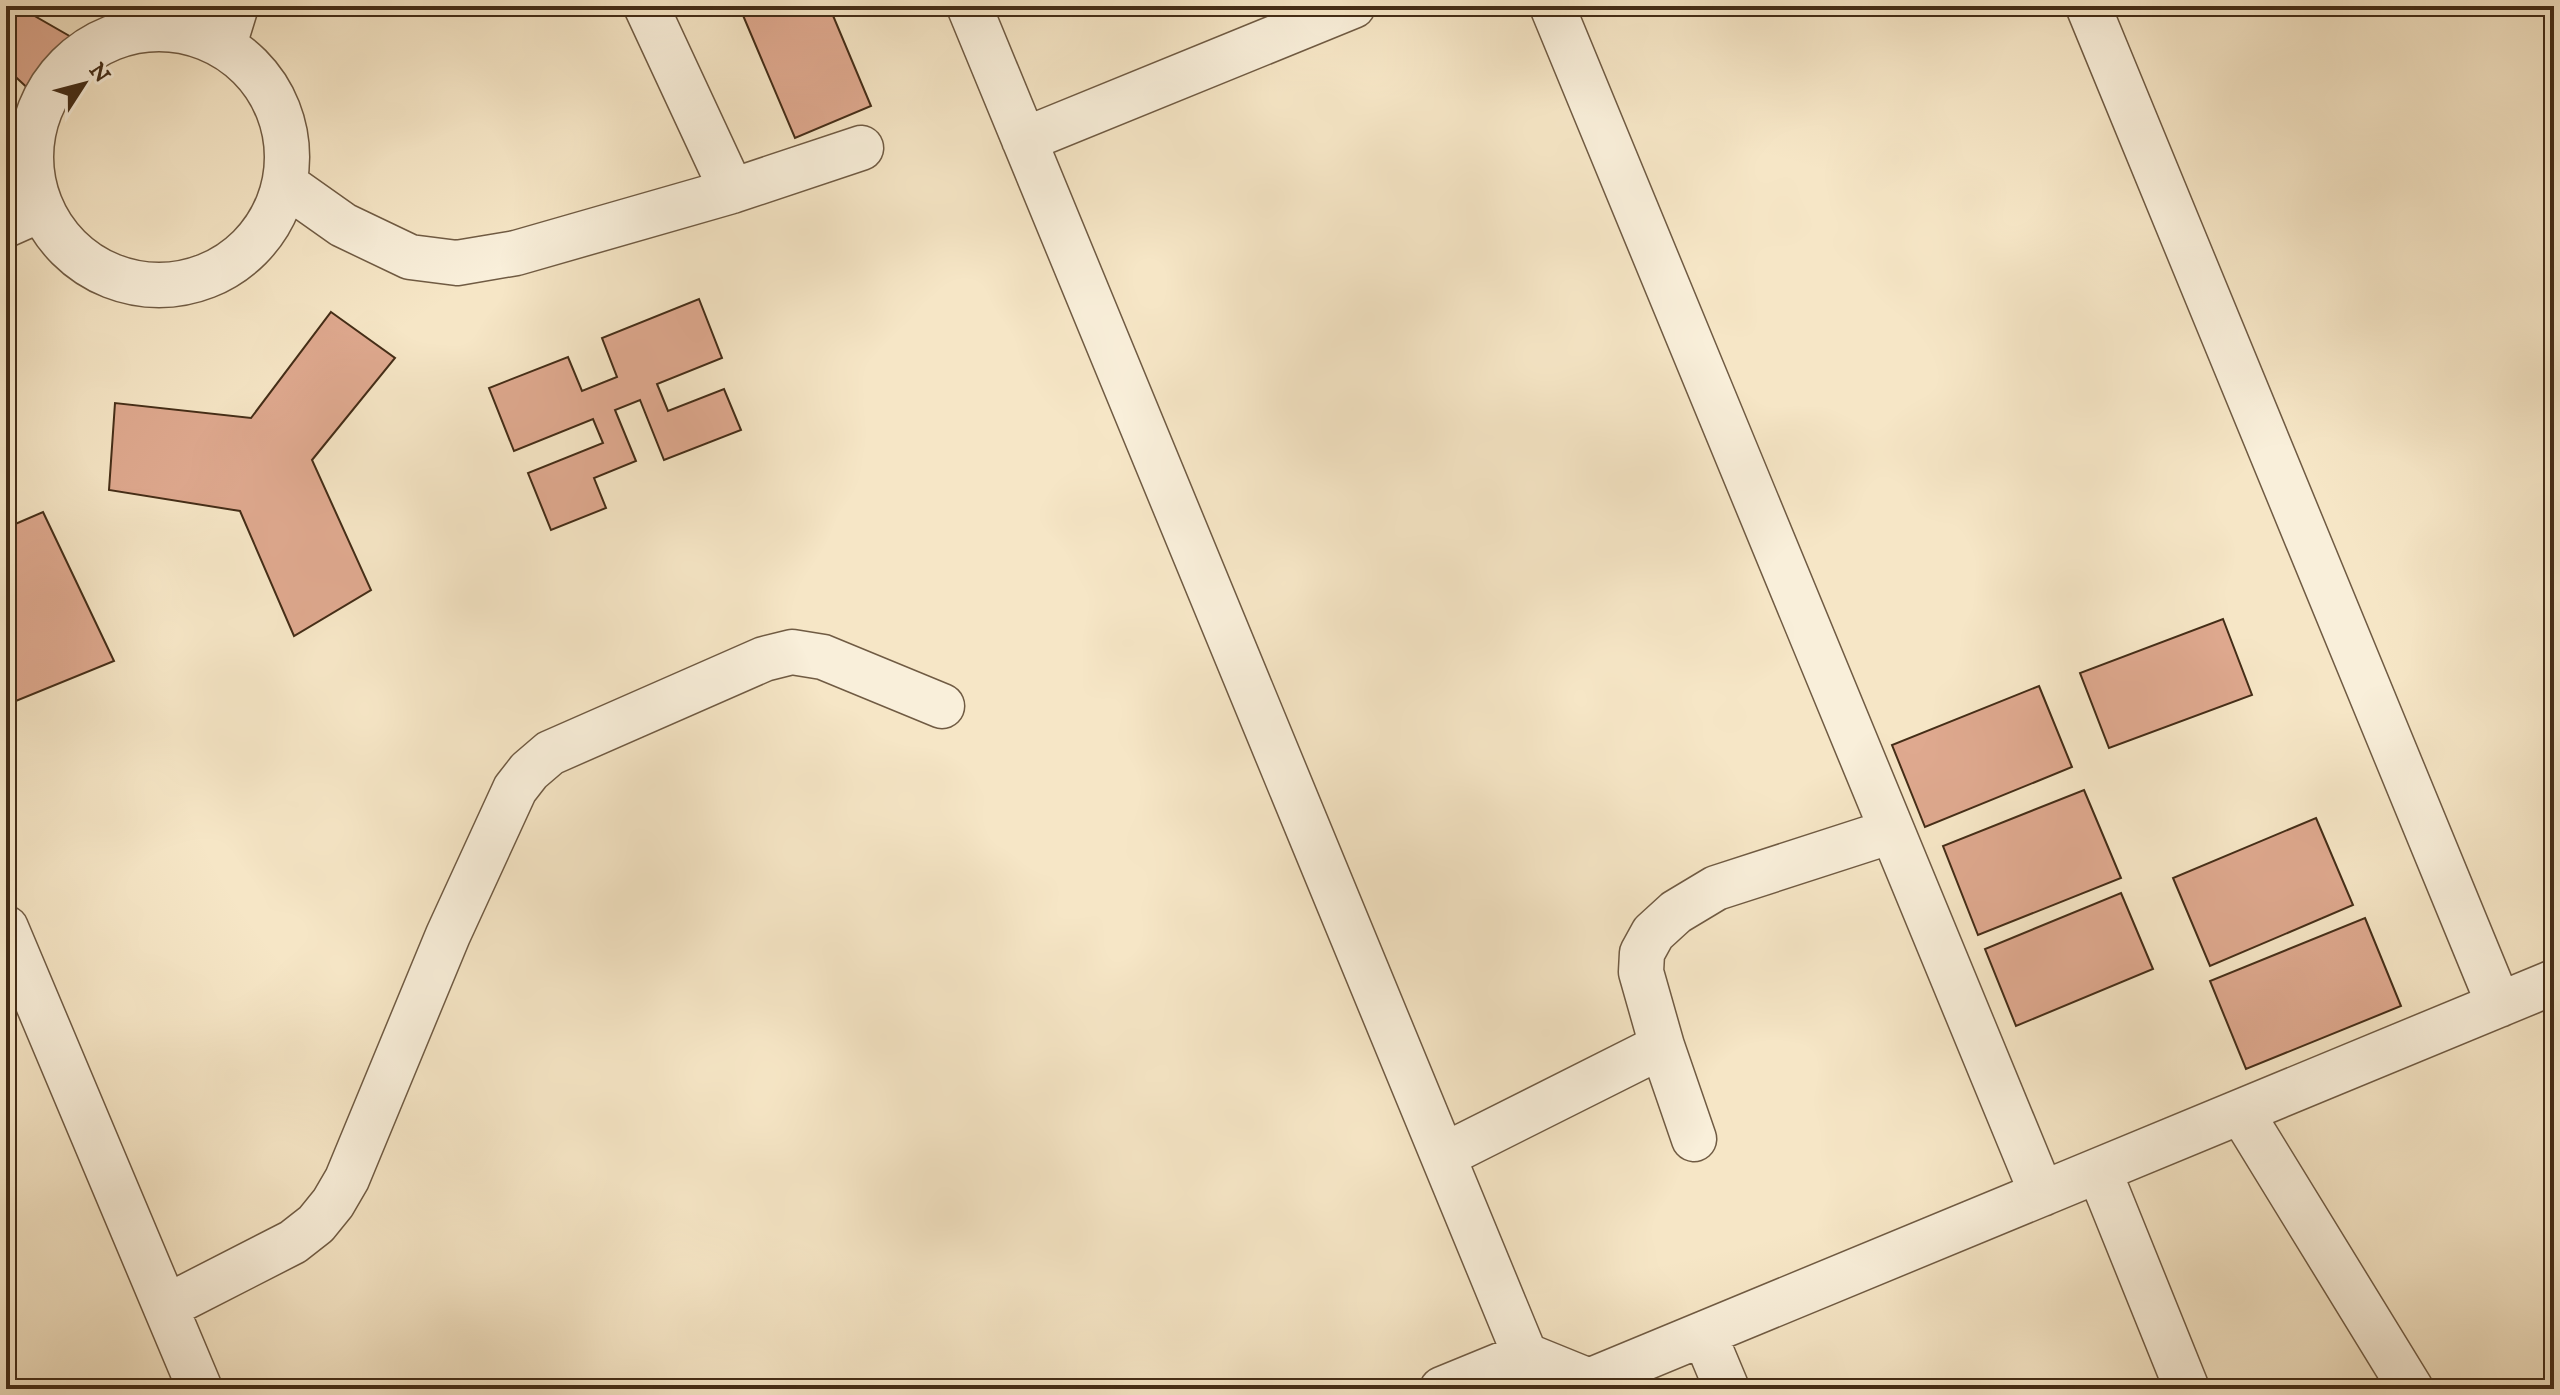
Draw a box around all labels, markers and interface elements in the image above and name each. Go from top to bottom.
north arrow [44,44,124,124]
text: N [83,58,115,88]

